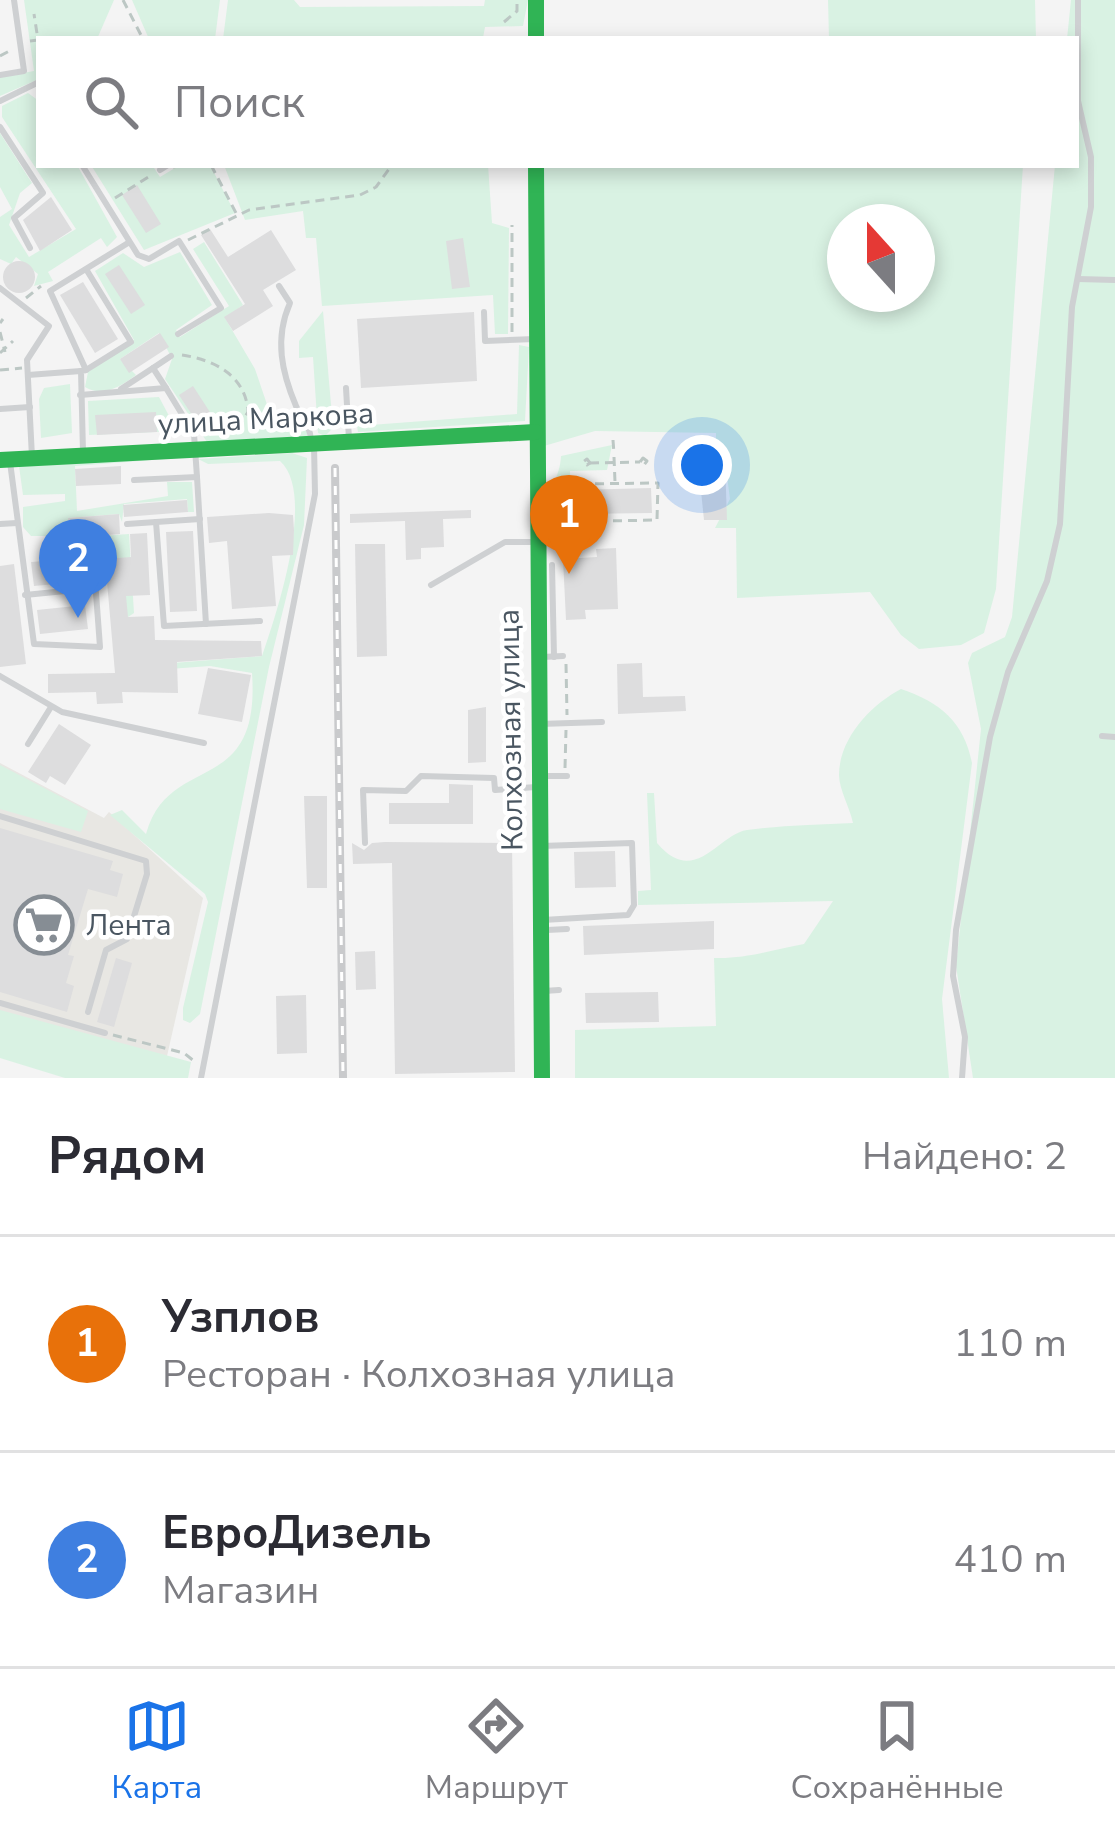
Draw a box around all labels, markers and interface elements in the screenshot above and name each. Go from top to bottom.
search box [36,36,1079,168]
icon: search [78,69,144,135]
text: Поиск [174,72,305,133]
north arrow [827,204,935,312]
street label: улица Маркова [157,393,375,445]
your location [672,435,732,495]
pin: 1 [530,475,608,574]
pin: 2 [39,519,117,618]
street label: Колхозная улица [488,609,534,851]
supermarket icon: Лента [13,894,75,956]
place label: Лента [86,905,172,946]
text: Рядом [48,1121,206,1191]
text: Найдено: 2 [862,1130,1067,1183]
text: Узплов [162,1287,319,1348]
text: 1 [75,1317,99,1370]
text: 110 m [953,1317,1067,1370]
text: Ресторан · Колхозная улица [162,1348,675,1401]
text: ЕвроДизель [162,1503,431,1564]
text: 2 [75,1533,99,1586]
text: 410 m [953,1533,1067,1586]
text: Магазин [162,1564,319,1617]
tab: Карта [111,1693,202,1810]
tab: Маршрут [425,1693,568,1810]
tab: Сохранённые [791,1693,1004,1810]

